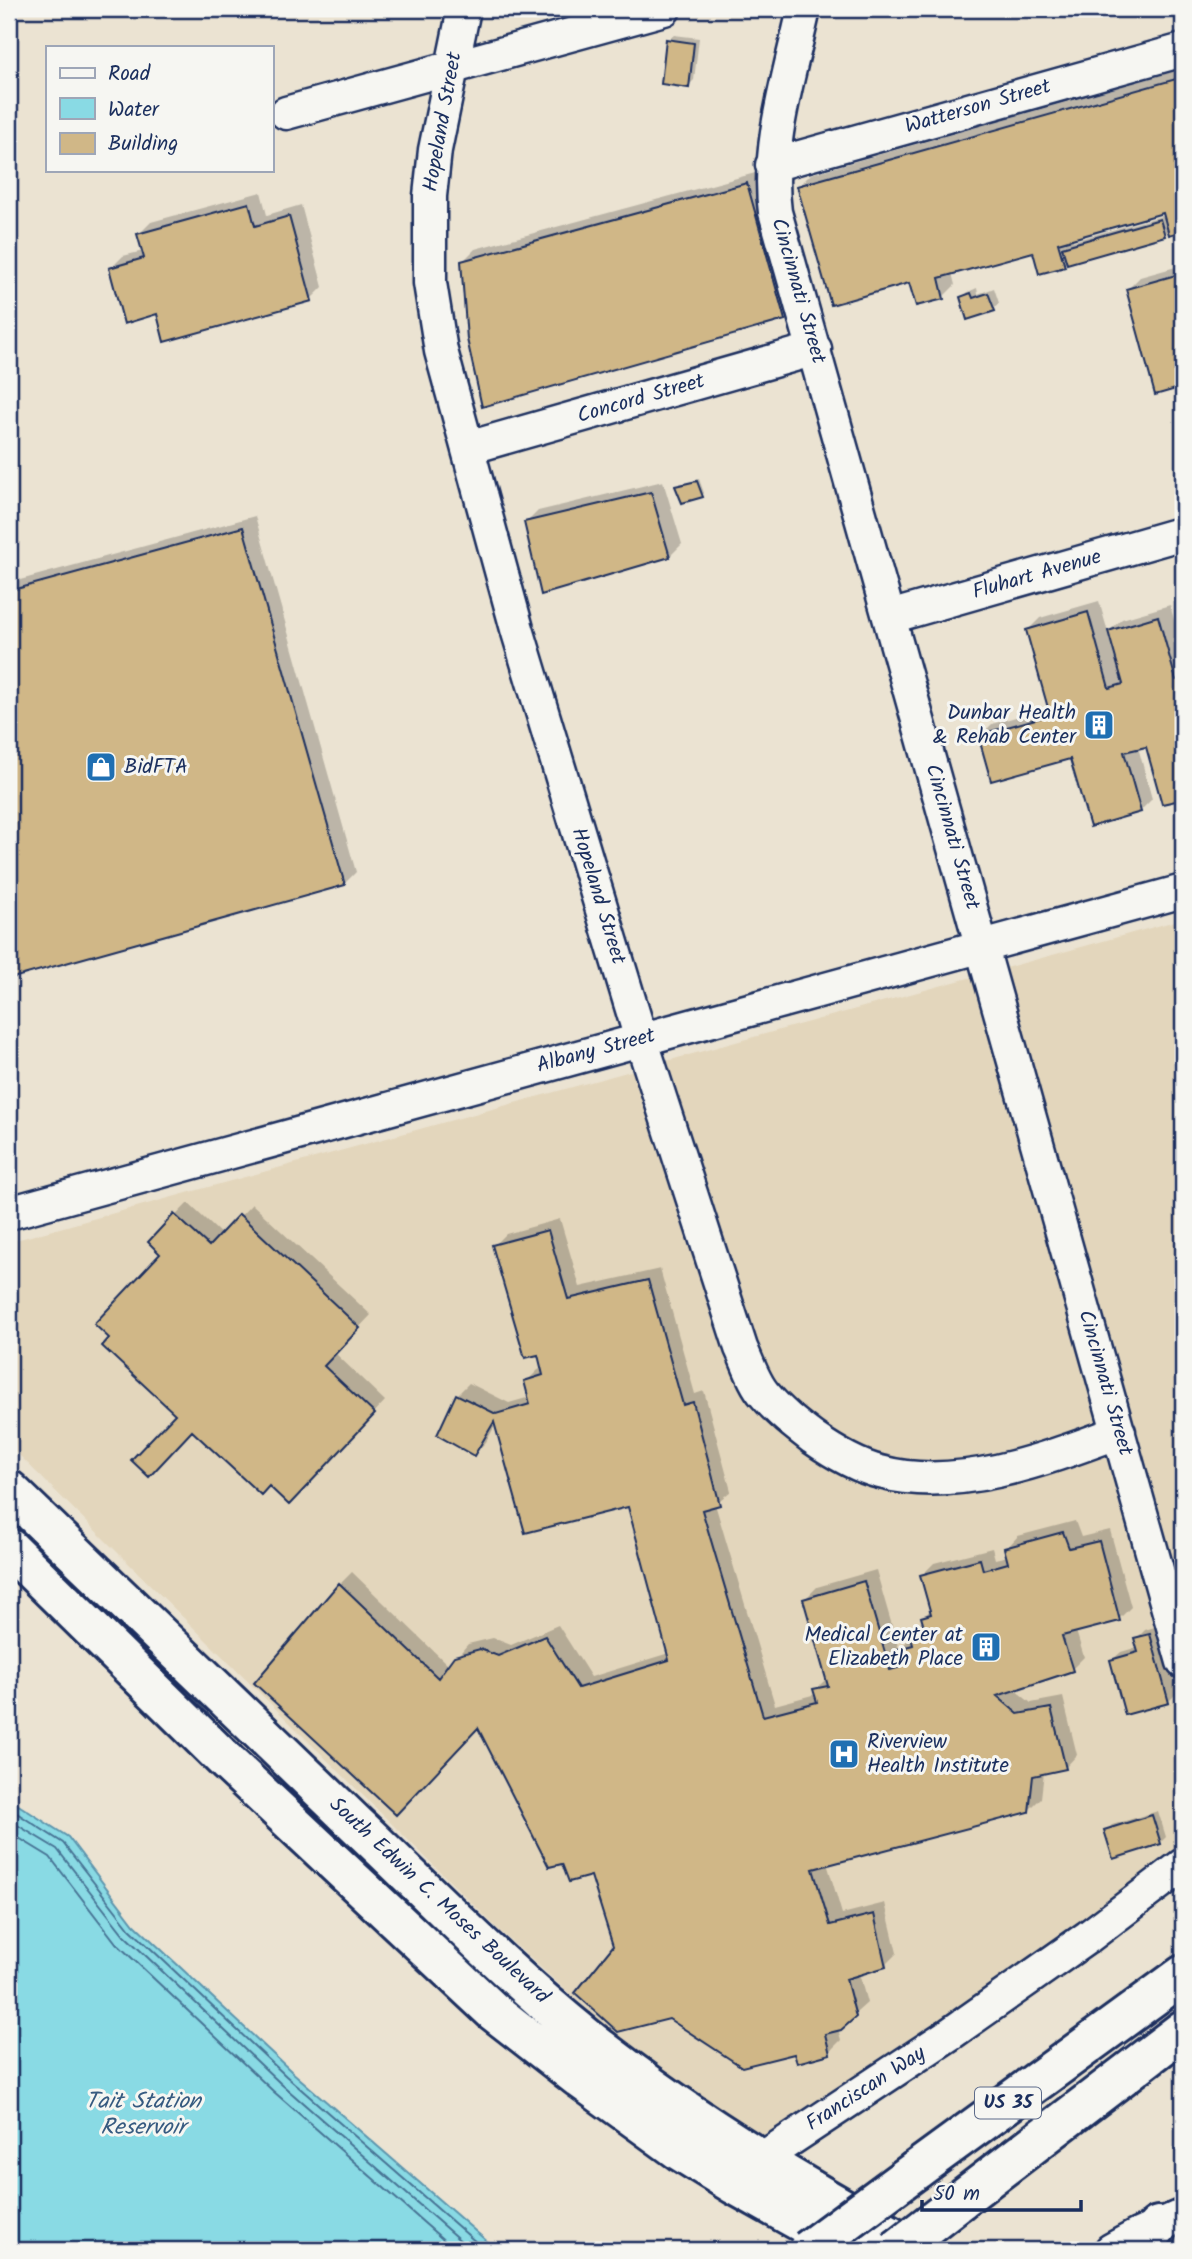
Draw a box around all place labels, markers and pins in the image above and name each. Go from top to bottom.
place label: Dunbar Health & Rehab Center [933,697,1077,754]
building icon: Dunbar Health & Rehab Center [1082,708,1116,742]
shop icon: BidFTA [84,750,118,784]
place label: BidFTA [124,751,188,784]
place label: Medical Center at Elizabeth Place [805,1619,964,1676]
building icon: Medical Center at Elizabeth Place [969,1630,1003,1664]
place label: Riverview Health Institute [867,1726,1009,1783]
hospital icon: Riverview Health Institute [827,1737,861,1771]

